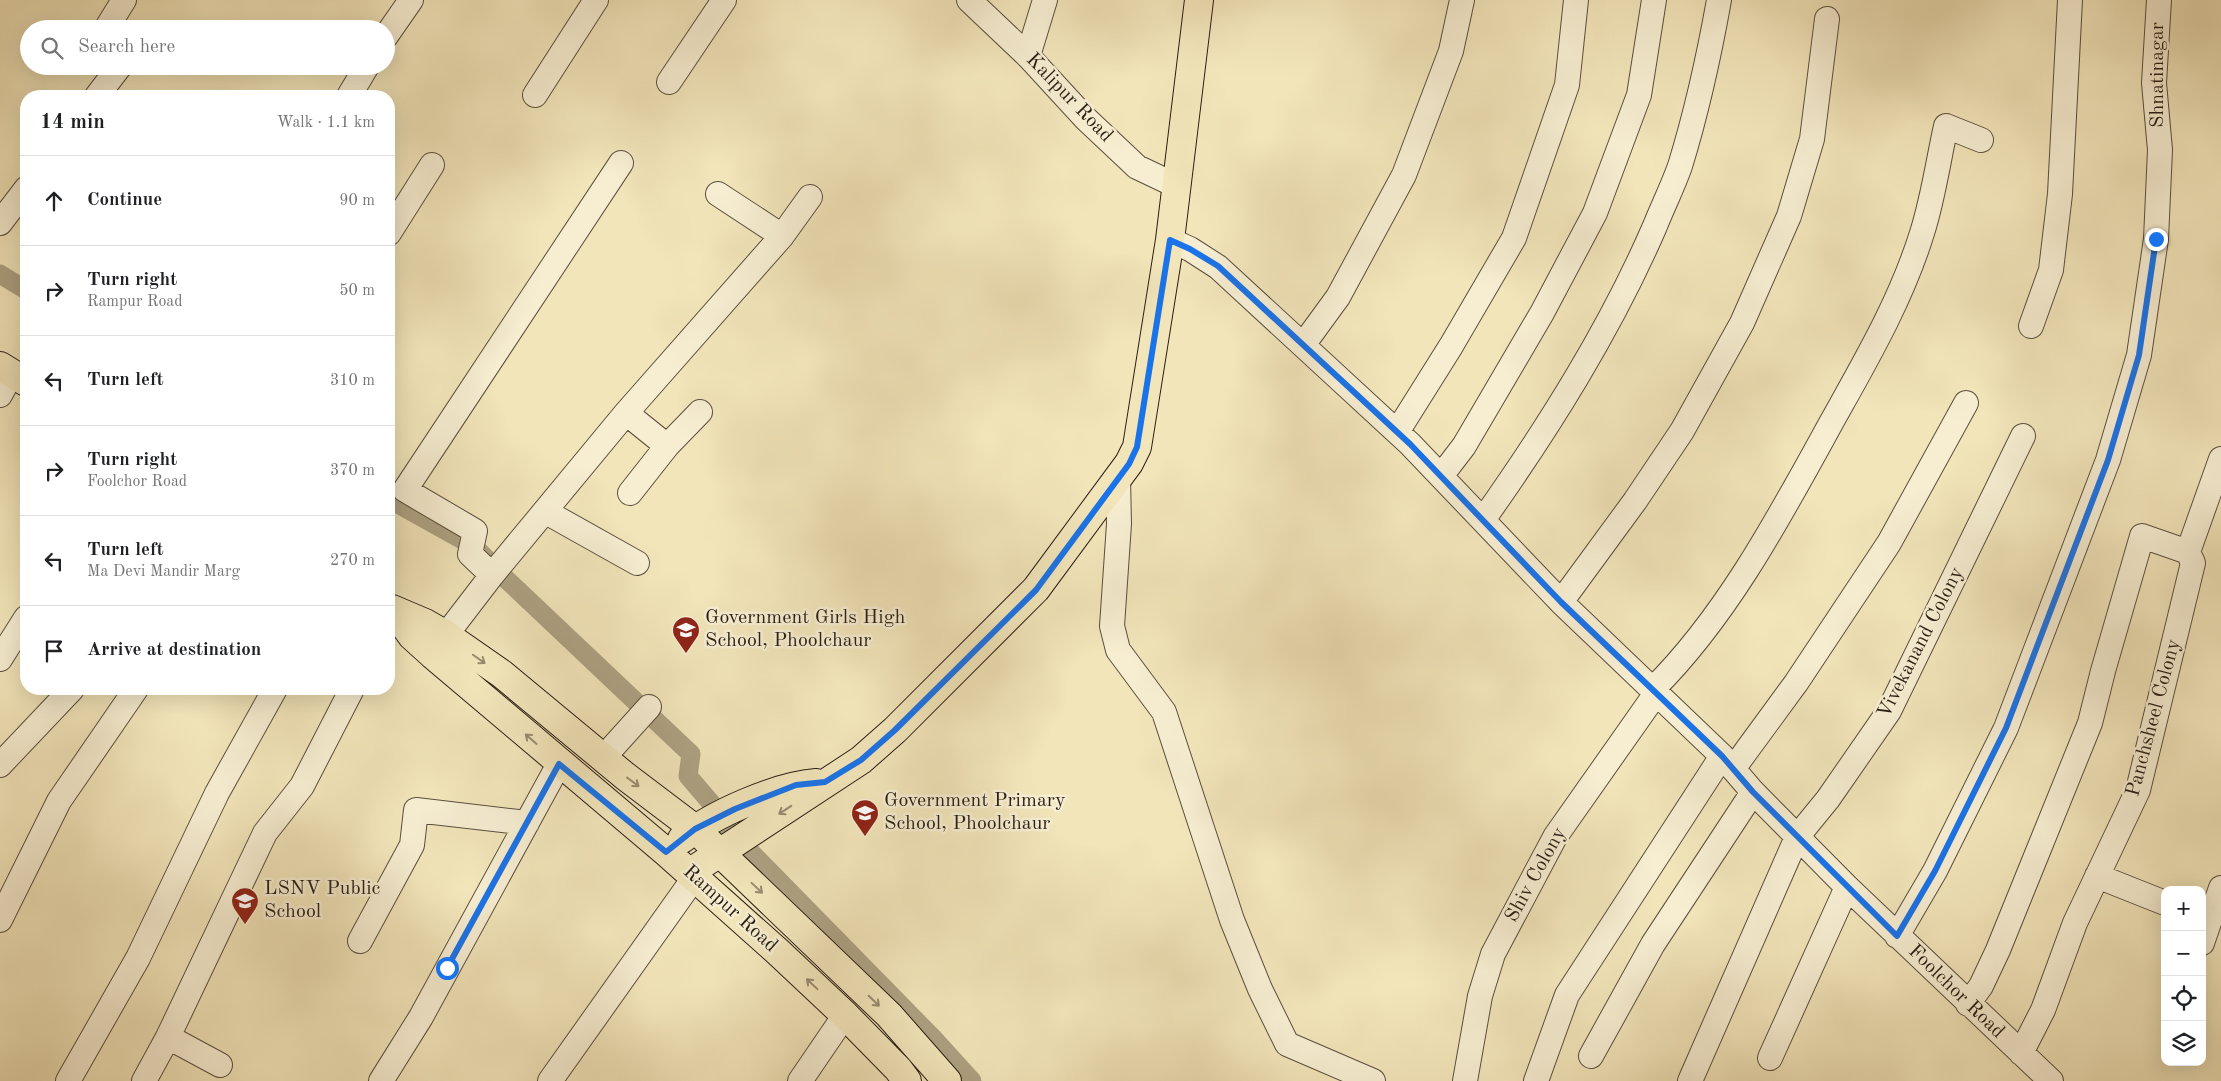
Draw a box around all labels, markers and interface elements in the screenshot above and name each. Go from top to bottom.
search box [20,20,395,75]
street label: Shnatinagar [2148,22,2168,128]
icon: search [38,34,66,62]
text: Search here [78,38,175,57]
street label: Kalipur Road [1022,50,1116,146]
text: 14 min [40,112,105,133]
text: Walk · 1.1 km [277,115,375,131]
icon: ahead [40,187,68,215]
text: Continue [87,191,162,210]
text: 90 m [339,193,375,209]
route end [2145,228,2168,251]
text: Turn right [87,271,177,290]
icon: right [40,277,68,305]
text: 50 m [339,283,375,299]
text: Rampur Road [87,294,183,310]
icon: left [40,367,68,395]
text: Turn left [87,371,164,390]
text: 310 m [330,373,375,389]
text: Turn right [87,451,177,470]
icon: right [40,457,68,485]
text: 370 m [330,463,375,479]
text: Foolchor Road [87,474,187,490]
text: Turn left [87,541,164,560]
icon: left [40,547,68,575]
text: 270 m [330,553,375,569]
text: Ma Devi Mandir Marg [87,564,240,580]
street label: Vivekanand Colony [1874,564,1968,722]
place label: Government Girls High School, Phoolchaur [705,608,905,651]
school or university icon: Government Girls High School, Phoolchaur [671,615,701,654]
icon: arrive [40,637,68,665]
street label: Panchsheel Colony [2123,637,2185,799]
text: Arrive at destination [87,641,261,660]
one-way arrow [472,654,486,664]
one-way arrow [525,734,538,745]
one-way arrow [626,777,639,788]
place label: Government Primary School, Phoolchaur [884,791,1066,834]
school or university icon: Government Primary School, Phoolchaur [850,798,880,837]
one-way arrow [779,806,793,816]
street label: Shiv Colony [1502,824,1570,926]
street label: Rampur Road [679,862,781,956]
place label: LSNV Public School [264,879,381,922]
one-way arrow [750,882,763,894]
school or university icon: LSNV Public School [230,886,260,925]
map controls [2161,886,2206,1066]
button: + [2161,886,2206,931]
button: − [2161,931,2206,976]
street label: Foolchor Road [1904,941,2008,1043]
route start [436,957,459,980]
button: locate [2161,976,2206,1021]
one-way arrow [806,978,818,990]
one-way arrow [867,994,879,1006]
button: layers [2161,1021,2206,1066]

